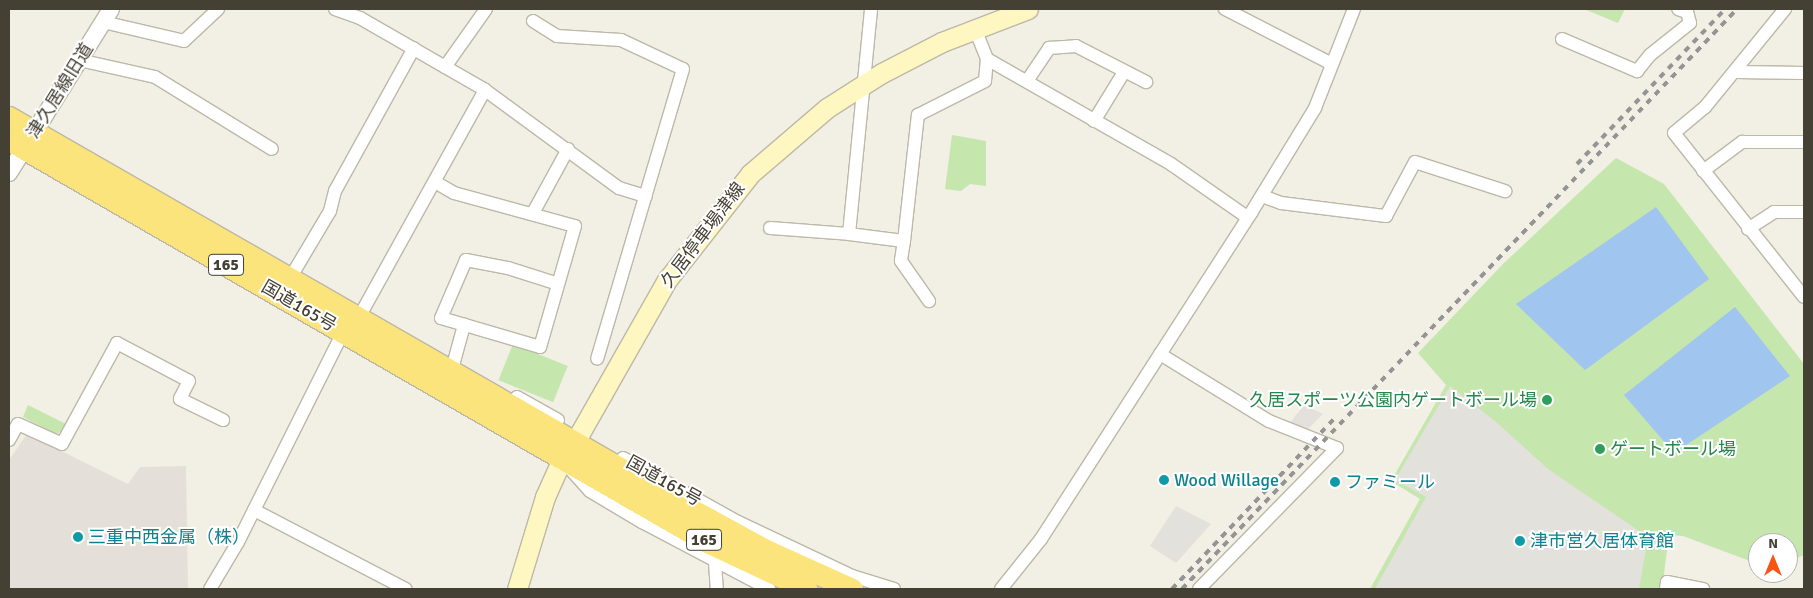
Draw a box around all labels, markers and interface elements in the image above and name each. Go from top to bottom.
street label: 津久居線旧道 [22,39,98,143]
street label: 久居停車場津線 [656,178,750,292]
road number: 165 [207,252,245,278]
street label: 国道165号 [258,276,340,336]
place label: 久居スポーツ公園内ゲートボール場 [1249,389,1537,411]
marker: 久居スポーツ公園内ゲートボール場 [1541,394,1553,406]
place label: ゲートボール場 [1610,438,1736,460]
marker: ゲートボール場 [1594,443,1606,455]
street label: 国道165号 [622,451,706,511]
place label: Wood Willage [1174,469,1279,491]
place label: ファミール [1345,471,1435,493]
marker: Wood Willage [1158,474,1170,486]
marker: ファミール [1329,476,1341,488]
place label: 三重中西金属（株） [88,526,250,548]
road number: 165 [685,526,723,554]
place label: 津市営久居体育館 [1530,530,1674,552]
marker: 三重中西金属（株） [72,531,84,543]
north arrow [1748,533,1798,583]
marker: 津市営久居体育館 [1514,535,1526,547]
text: N [1768,535,1778,552]

